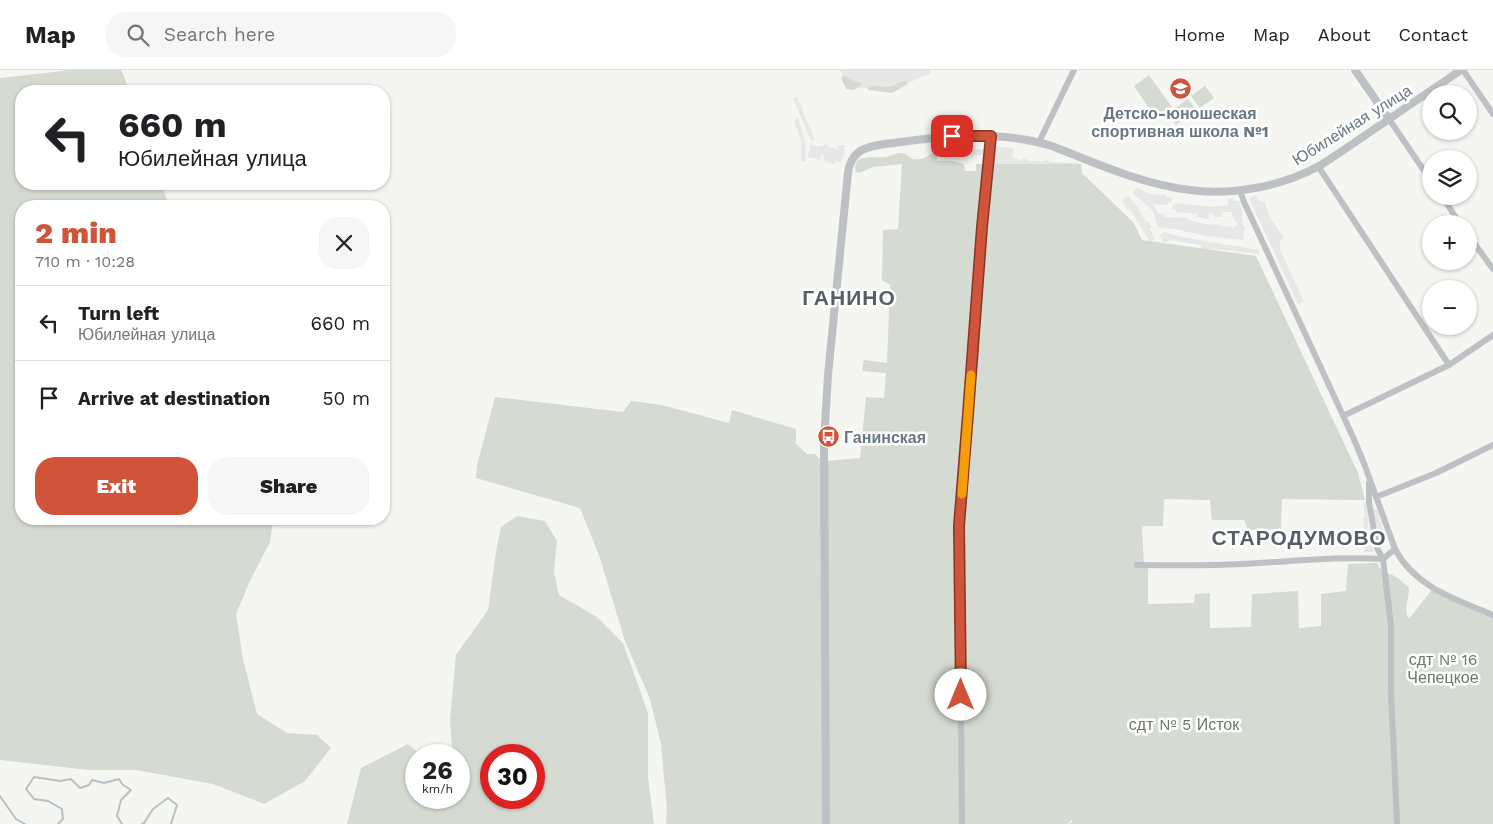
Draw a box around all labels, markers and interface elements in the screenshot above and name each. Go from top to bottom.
search box [106,12,456,57]
text: Map [25,21,76,49]
icon: search [124,21,152,49]
text: Search here [164,23,275,46]
text: Home [1174,24,1225,45]
text: Map [1253,24,1290,45]
text: About [1318,24,1370,45]
text: Contact [1398,24,1468,45]
school or university icon: Детско-юношеская спортивная школа №1 [1168,77,1192,101]
street label: Юбилейная улица [1289,81,1415,169]
map controls [1422,85,1477,335]
button: search [1422,85,1477,140]
text: 660 m [118,104,227,146]
place label: Детско-юношеская спортивная школа №1 [1091,104,1269,141]
icon: left [35,105,100,170]
pin [931,115,973,157]
icon: arrive [938,122,966,150]
text: Юбилейная улица [118,146,307,171]
button: layers [1422,150,1477,205]
text: 2 min [35,215,117,250]
button: + [1422,215,1477,270]
button: close [318,217,370,269]
text: 710 m · 10:28 [35,252,135,271]
button: − [1422,280,1477,335]
district label: ГАНИНО [802,285,896,310]
text: Turn left [78,302,159,325]
icon: left [35,309,63,337]
text: 660 m [310,312,370,335]
text: Юбилейная улица [78,325,215,344]
icon: arrive [35,384,63,412]
text: Arrive at destination [78,387,270,410]
text: 50 m [323,387,370,410]
bus stop icon: Ганинская [816,425,840,449]
place label: Ганинская [844,428,926,447]
button: Exit [35,457,198,515]
button: Share [208,457,370,515]
district label: СТАРОДУМОВО [1211,525,1387,550]
park label: сдт № 16 Чепецкое [1407,650,1479,687]
position arrow [934,668,986,720]
park label: сдт № 5 Исток [1129,715,1240,734]
speed limit sign: 30 [480,744,545,809]
text: 26 [422,756,453,785]
text: km/h [422,782,453,796]

